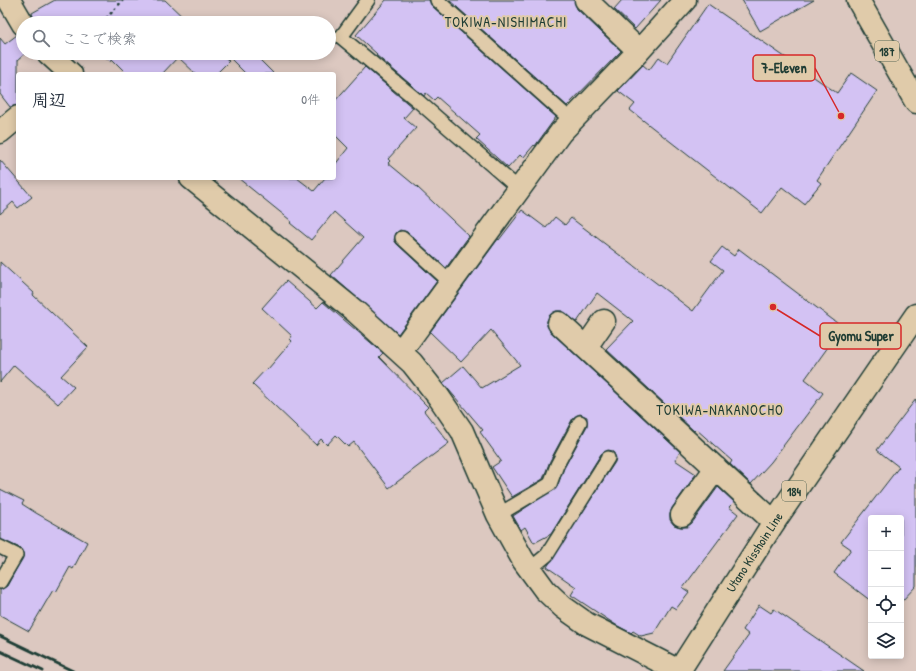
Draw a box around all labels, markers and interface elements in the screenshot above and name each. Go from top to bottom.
district label: TOKIWA-NISHIMACHI [445,12,567,31]
search box [16,16,336,60]
icon: search [30,27,52,49]
text: ここで検索 [62,28,137,49]
road number: 187 [875,41,899,61]
callout: 7-Eleven [753,55,815,81]
text: 7-Eleven [760,58,807,77]
text: 周辺 [32,88,66,111]
text: 0件 [301,90,320,108]
callout: Gyomu Super [820,323,901,349]
text: Gyomu Super [828,326,894,347]
district label: TOKIWA-NAKANOCHO [656,400,784,419]
road number: 184 [782,481,806,501]
street label: Utano Kisshoin Line [721,509,787,595]
map controls [868,515,904,659]
button: + [868,515,904,551]
button: − [868,551,904,587]
button: locate [868,587,904,623]
button: layers [868,623,904,659]

